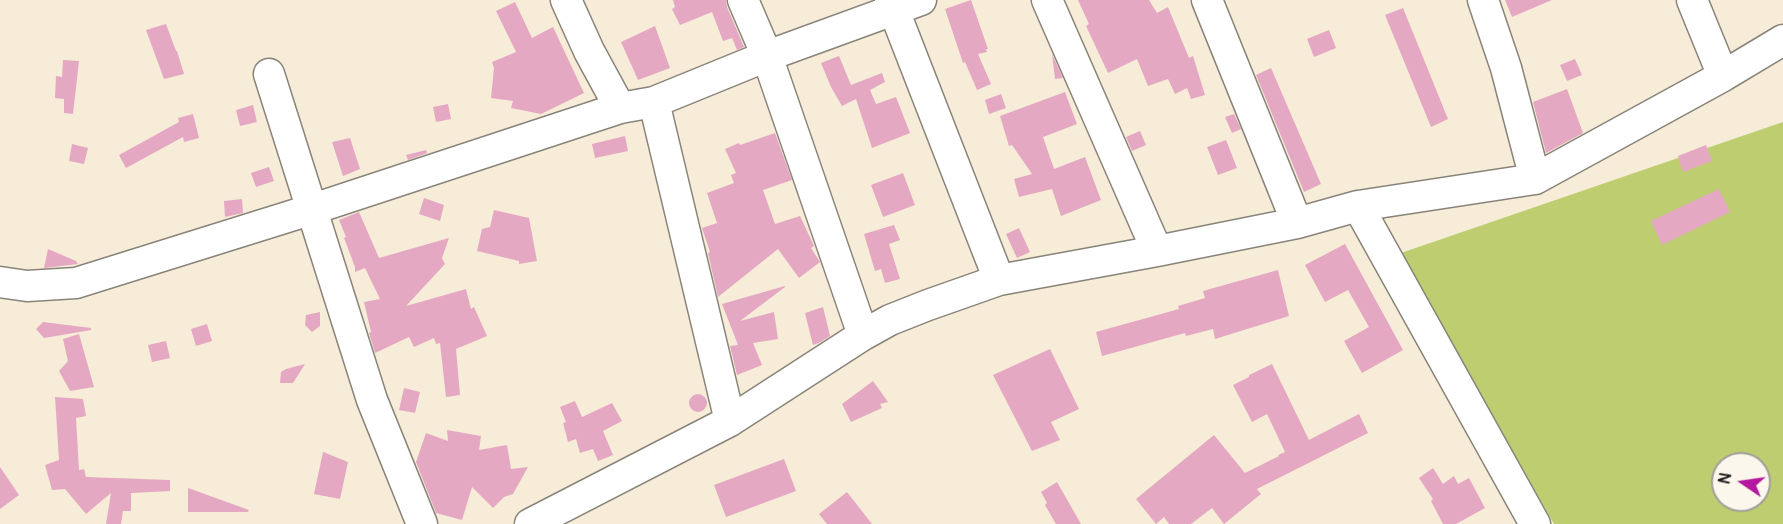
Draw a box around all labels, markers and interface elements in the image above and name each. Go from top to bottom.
north arrow [1711,452,1771,512]
text: N [1714,471,1736,486]

